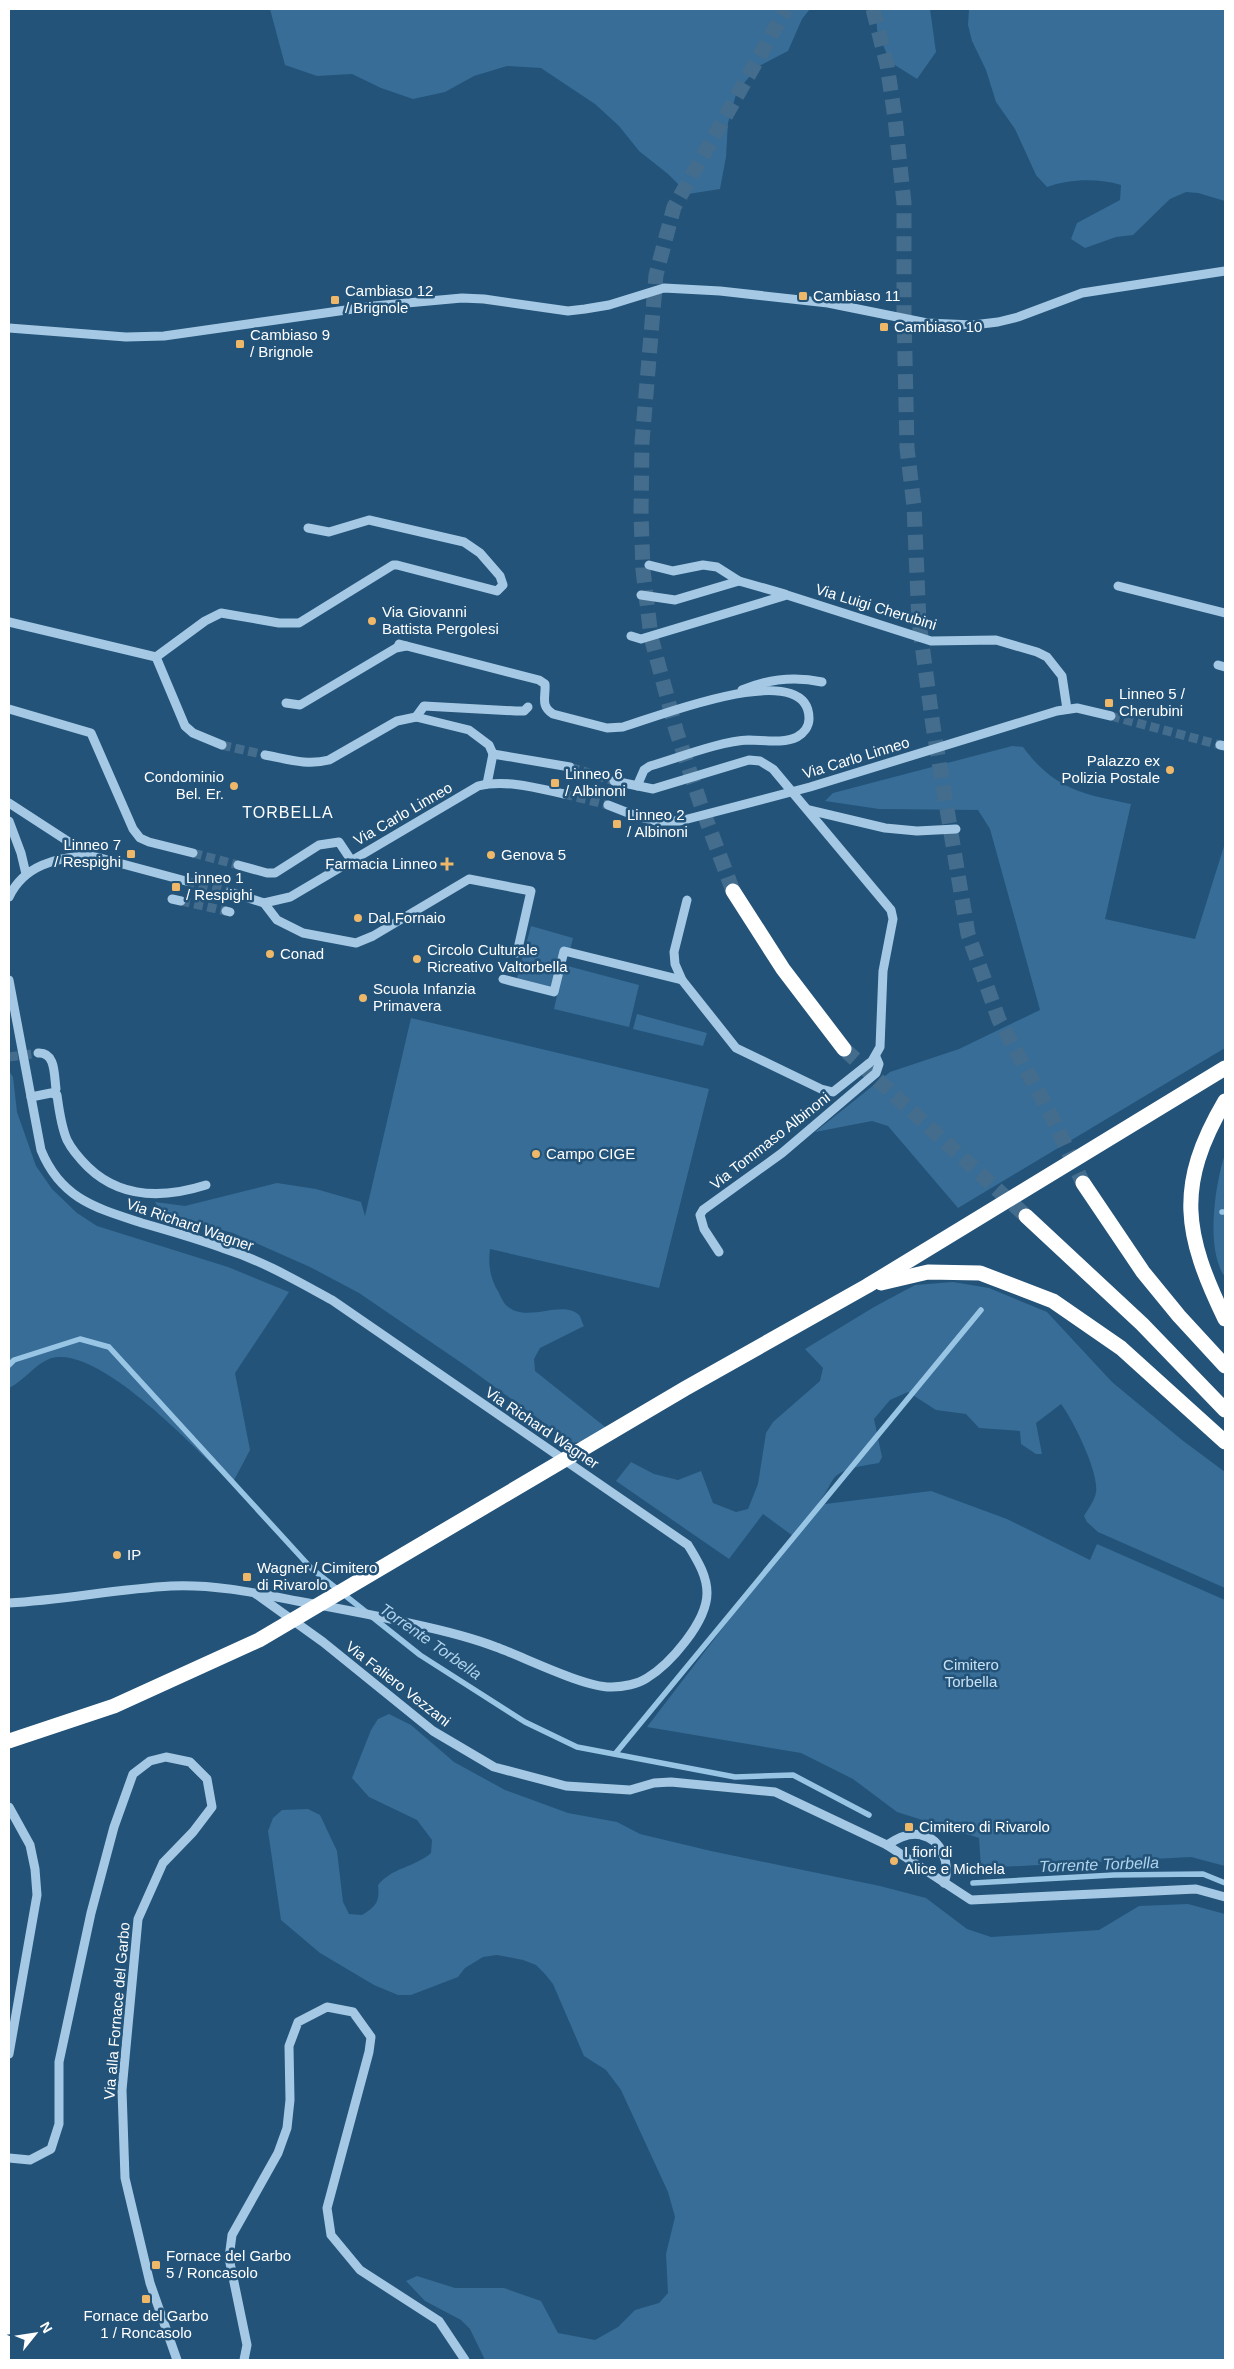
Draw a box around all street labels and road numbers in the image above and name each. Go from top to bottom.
street label: Via Luigi Cherubini [814,580,939,633]
street label: Via Carlo Linneo [800,733,911,782]
street label: Via Carlo Linneo [351,779,455,849]
street label: Via Tommaso Albinoni [707,1089,833,1193]
street label: Via Richard Wagner [124,1195,256,1254]
street label: Via Richard Wagner [482,1383,602,1472]
street label: Via Faliero Vezzani [343,1637,454,1730]
street label: Via alla Fornace del Garbo [100,1921,133,2100]

